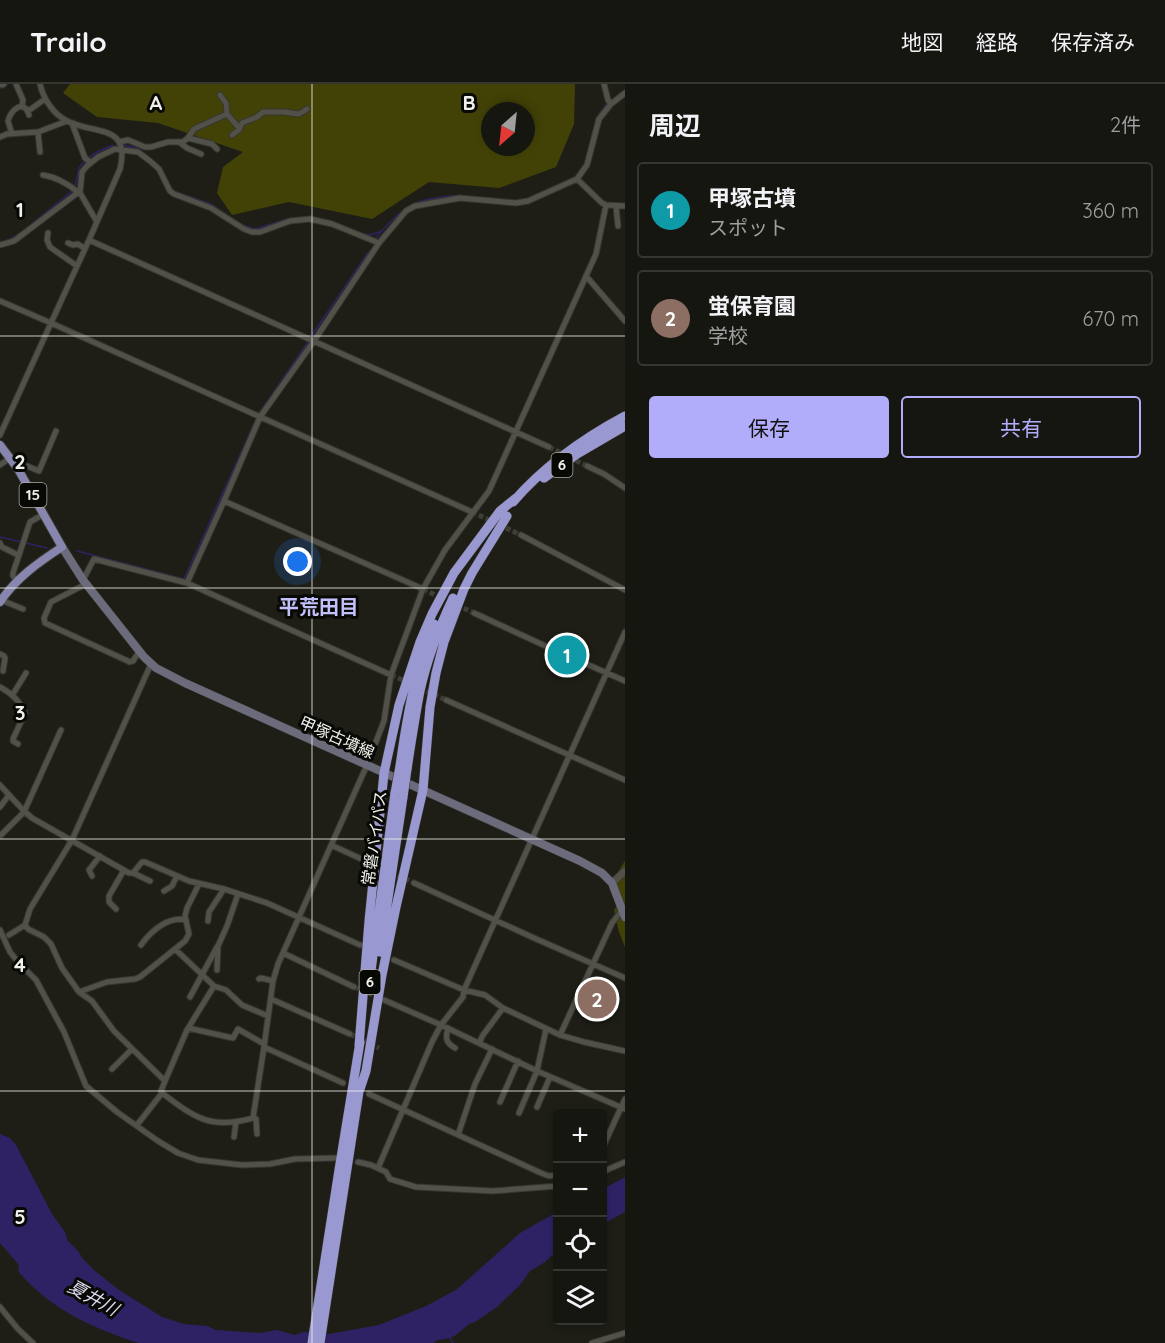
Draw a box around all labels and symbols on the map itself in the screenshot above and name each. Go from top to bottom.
text: A [150,90,163,115]
text: B [462,90,476,115]
north arrow [481,102,535,156]
text: 1 [16,197,24,222]
text: 2 [14,449,26,474]
road number: 6 [552,453,572,477]
road number: 15 [20,483,46,507]
your location [283,547,312,576]
district label: 平荒田目 [279,594,359,619]
pin: 1 [548,632,586,678]
text: 3 [15,700,25,725]
street label: 甲塚古墳線 [296,712,378,762]
street label: 常磐バイパス [357,789,391,887]
text: 4 [14,952,26,977]
road number: 6 [360,970,380,994]
pin: 2 [578,976,616,1022]
text: 5 [14,1204,26,1229]
water label: 夏井川 [64,1274,124,1322]

